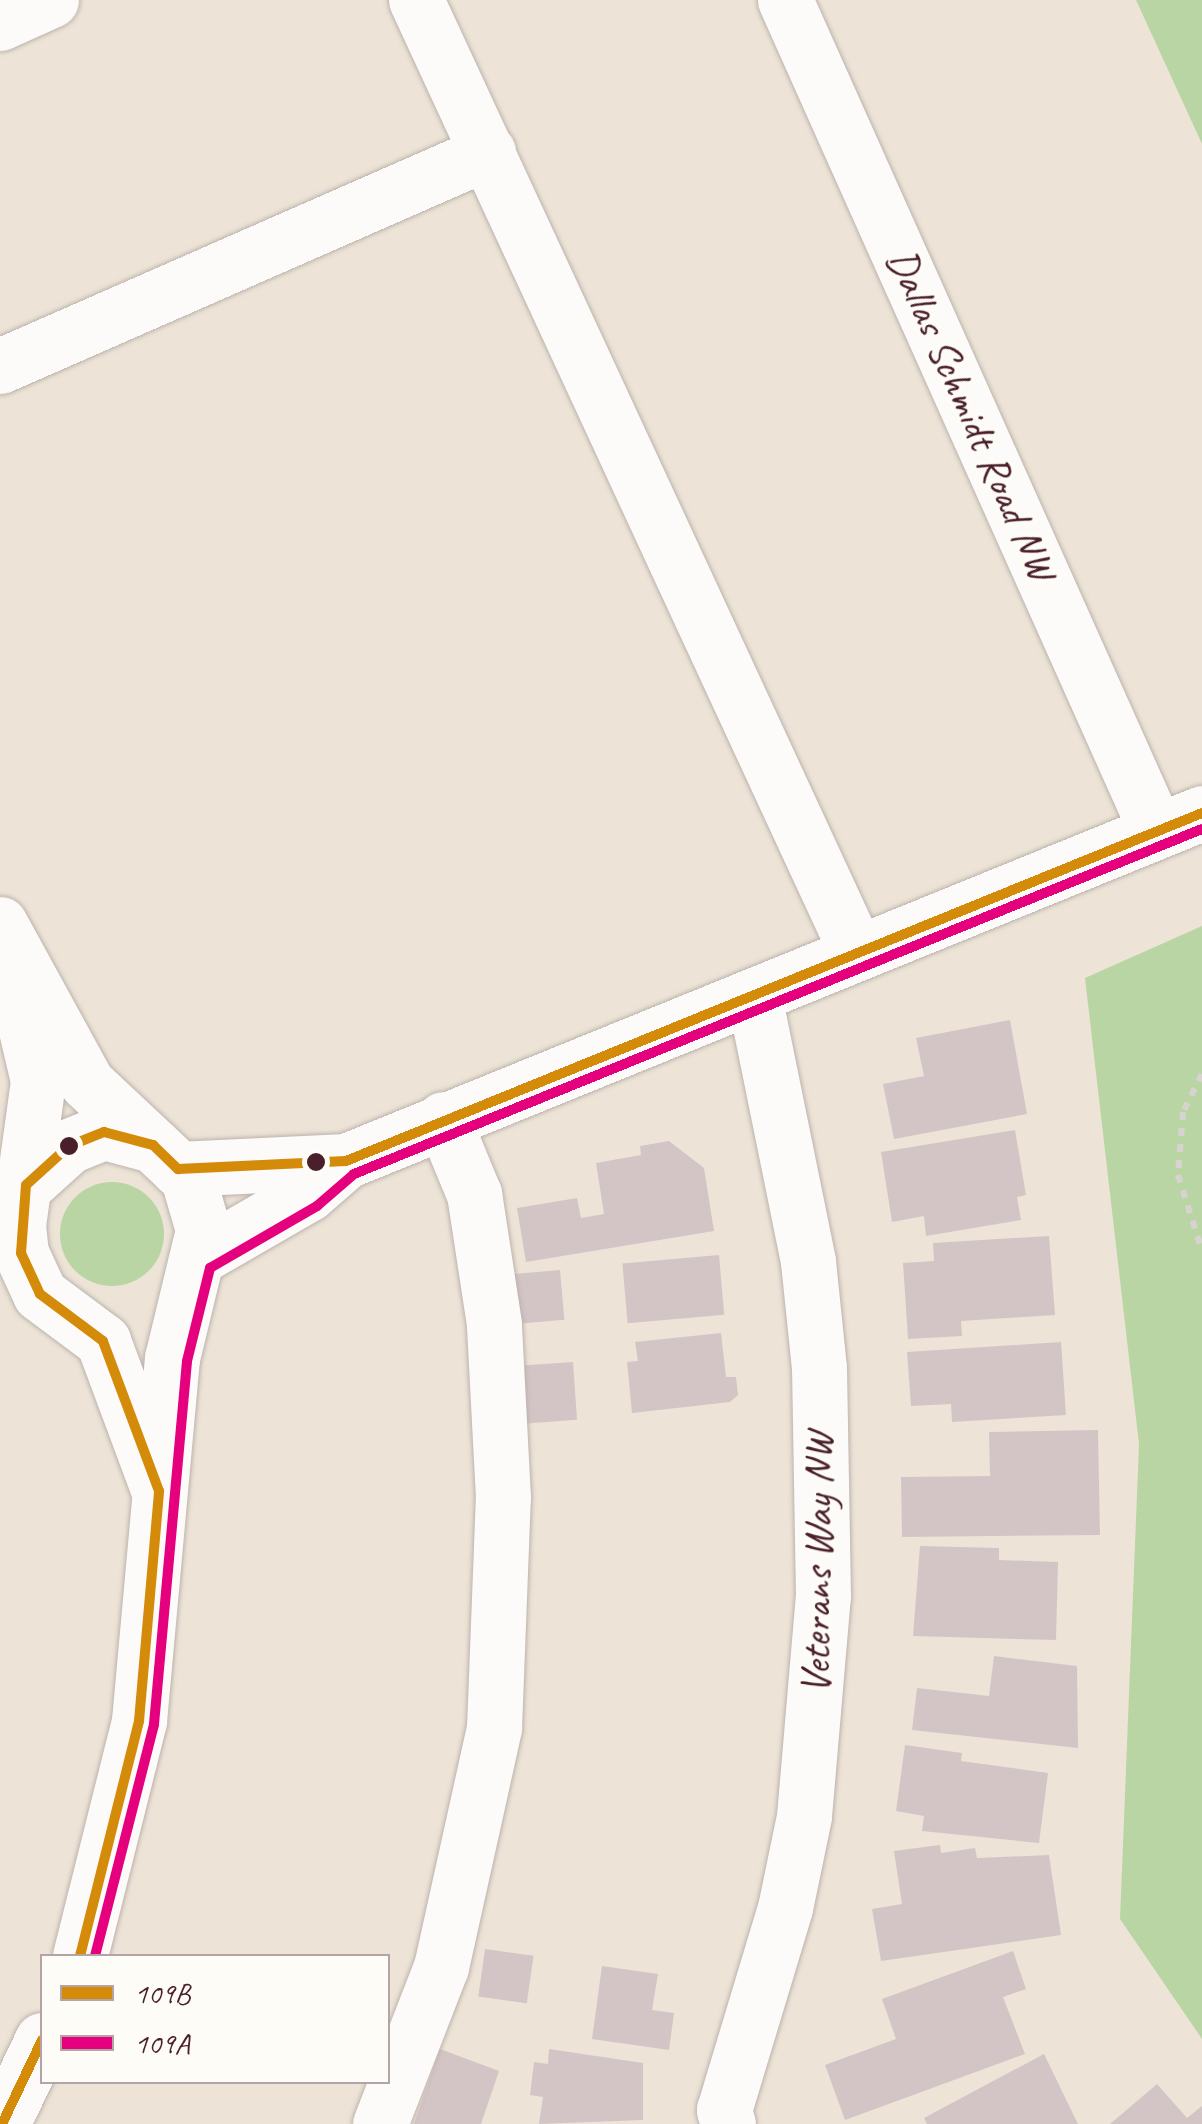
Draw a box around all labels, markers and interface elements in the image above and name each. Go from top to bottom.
street label: Dallas Schmidt Road NW [875,241,1067,589]
unlabelled marker [59,1136,79,1156]
unlabelled marker [306,1152,326,1172]
street label: Veterans Way NW [791,1431,845,1695]
legend [40,1954,390,2084]
text: 109B [134,1974,190,2012]
text: 109A [134,2024,190,2062]

